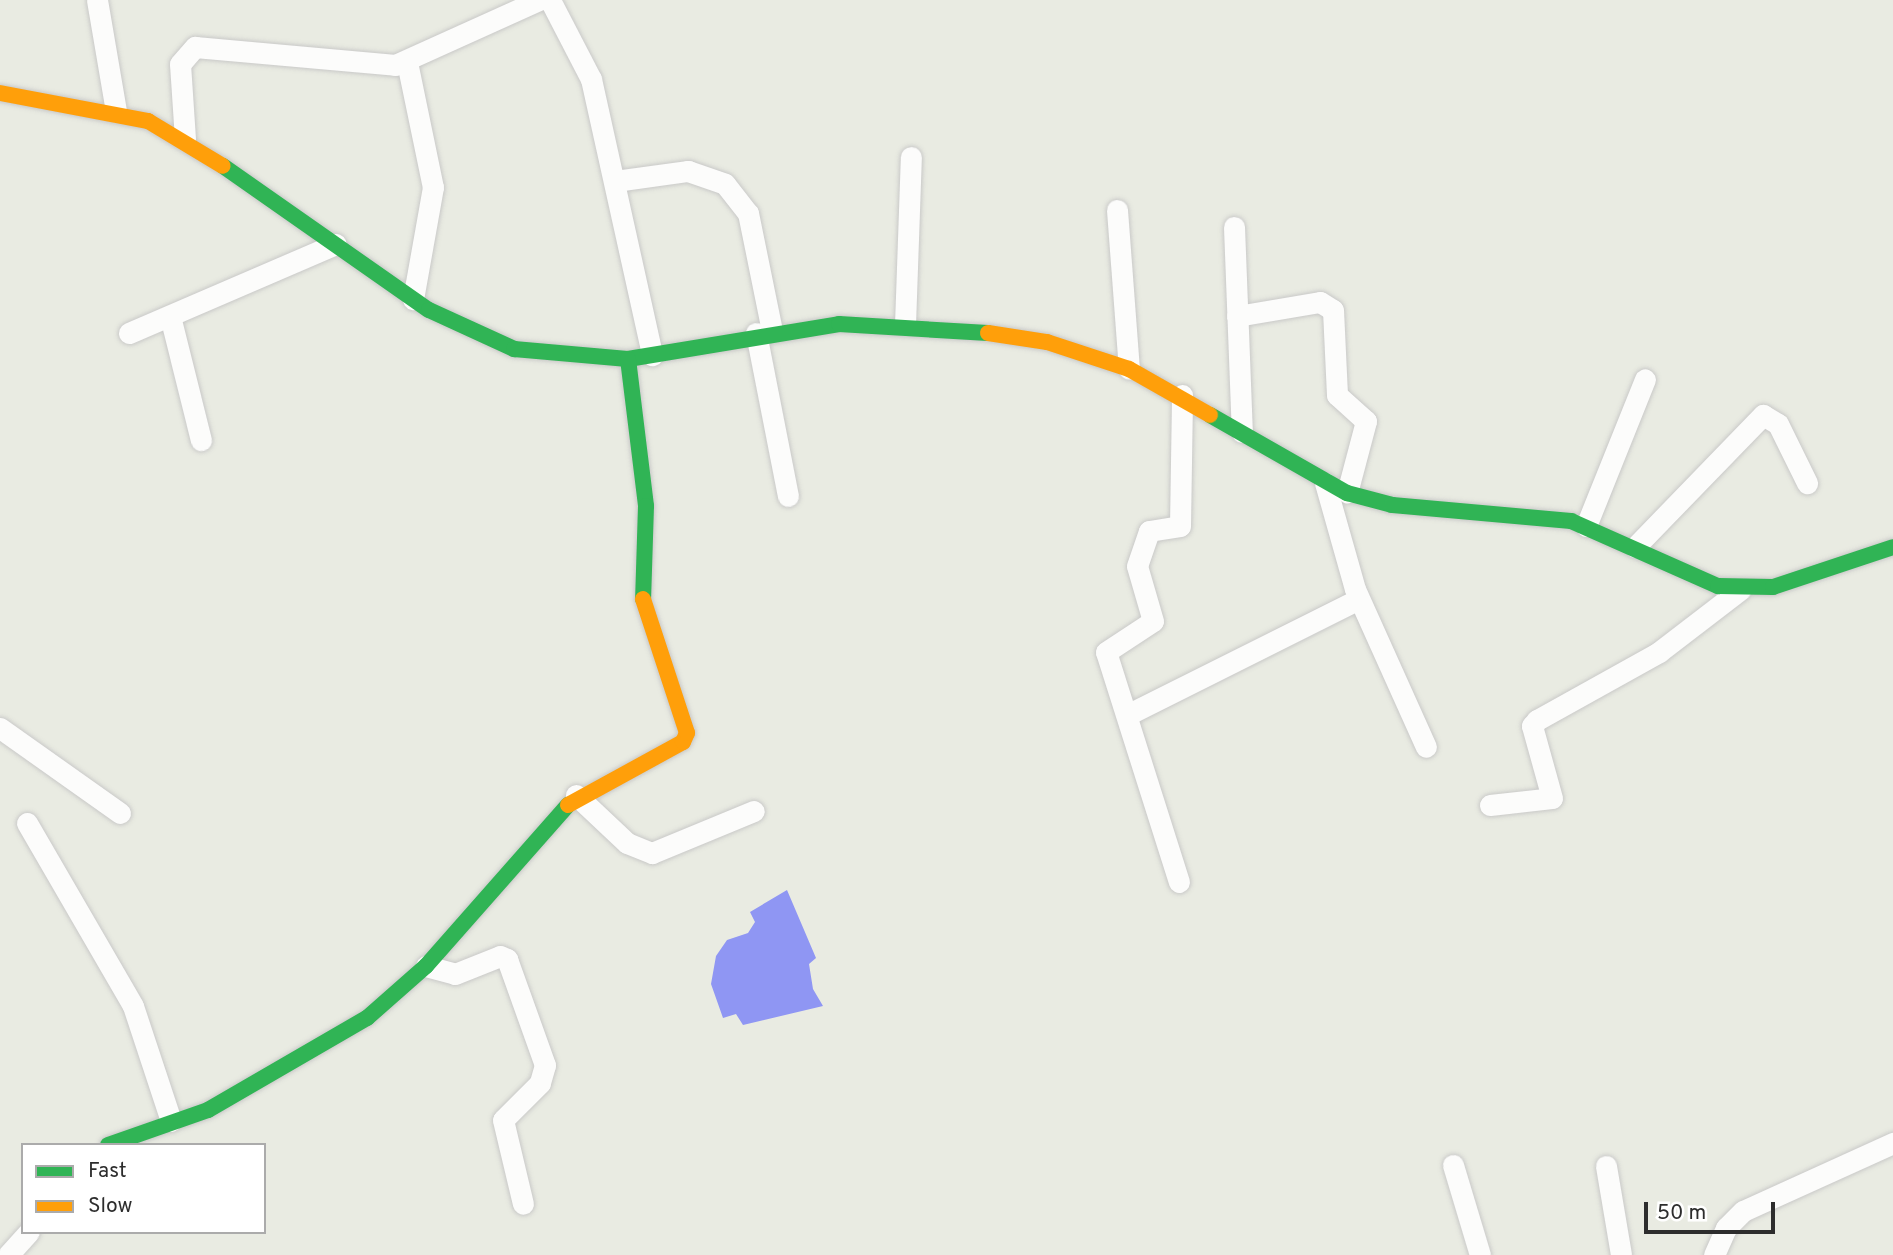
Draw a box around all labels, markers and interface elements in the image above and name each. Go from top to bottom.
legend [21,1143,266,1234]
text: Fast [88,1158,127,1185]
scale bar [1648,1188,1779,1232]
text: Slow [88,1193,133,1220]
text: 50 m [1657,1200,1706,1227]

